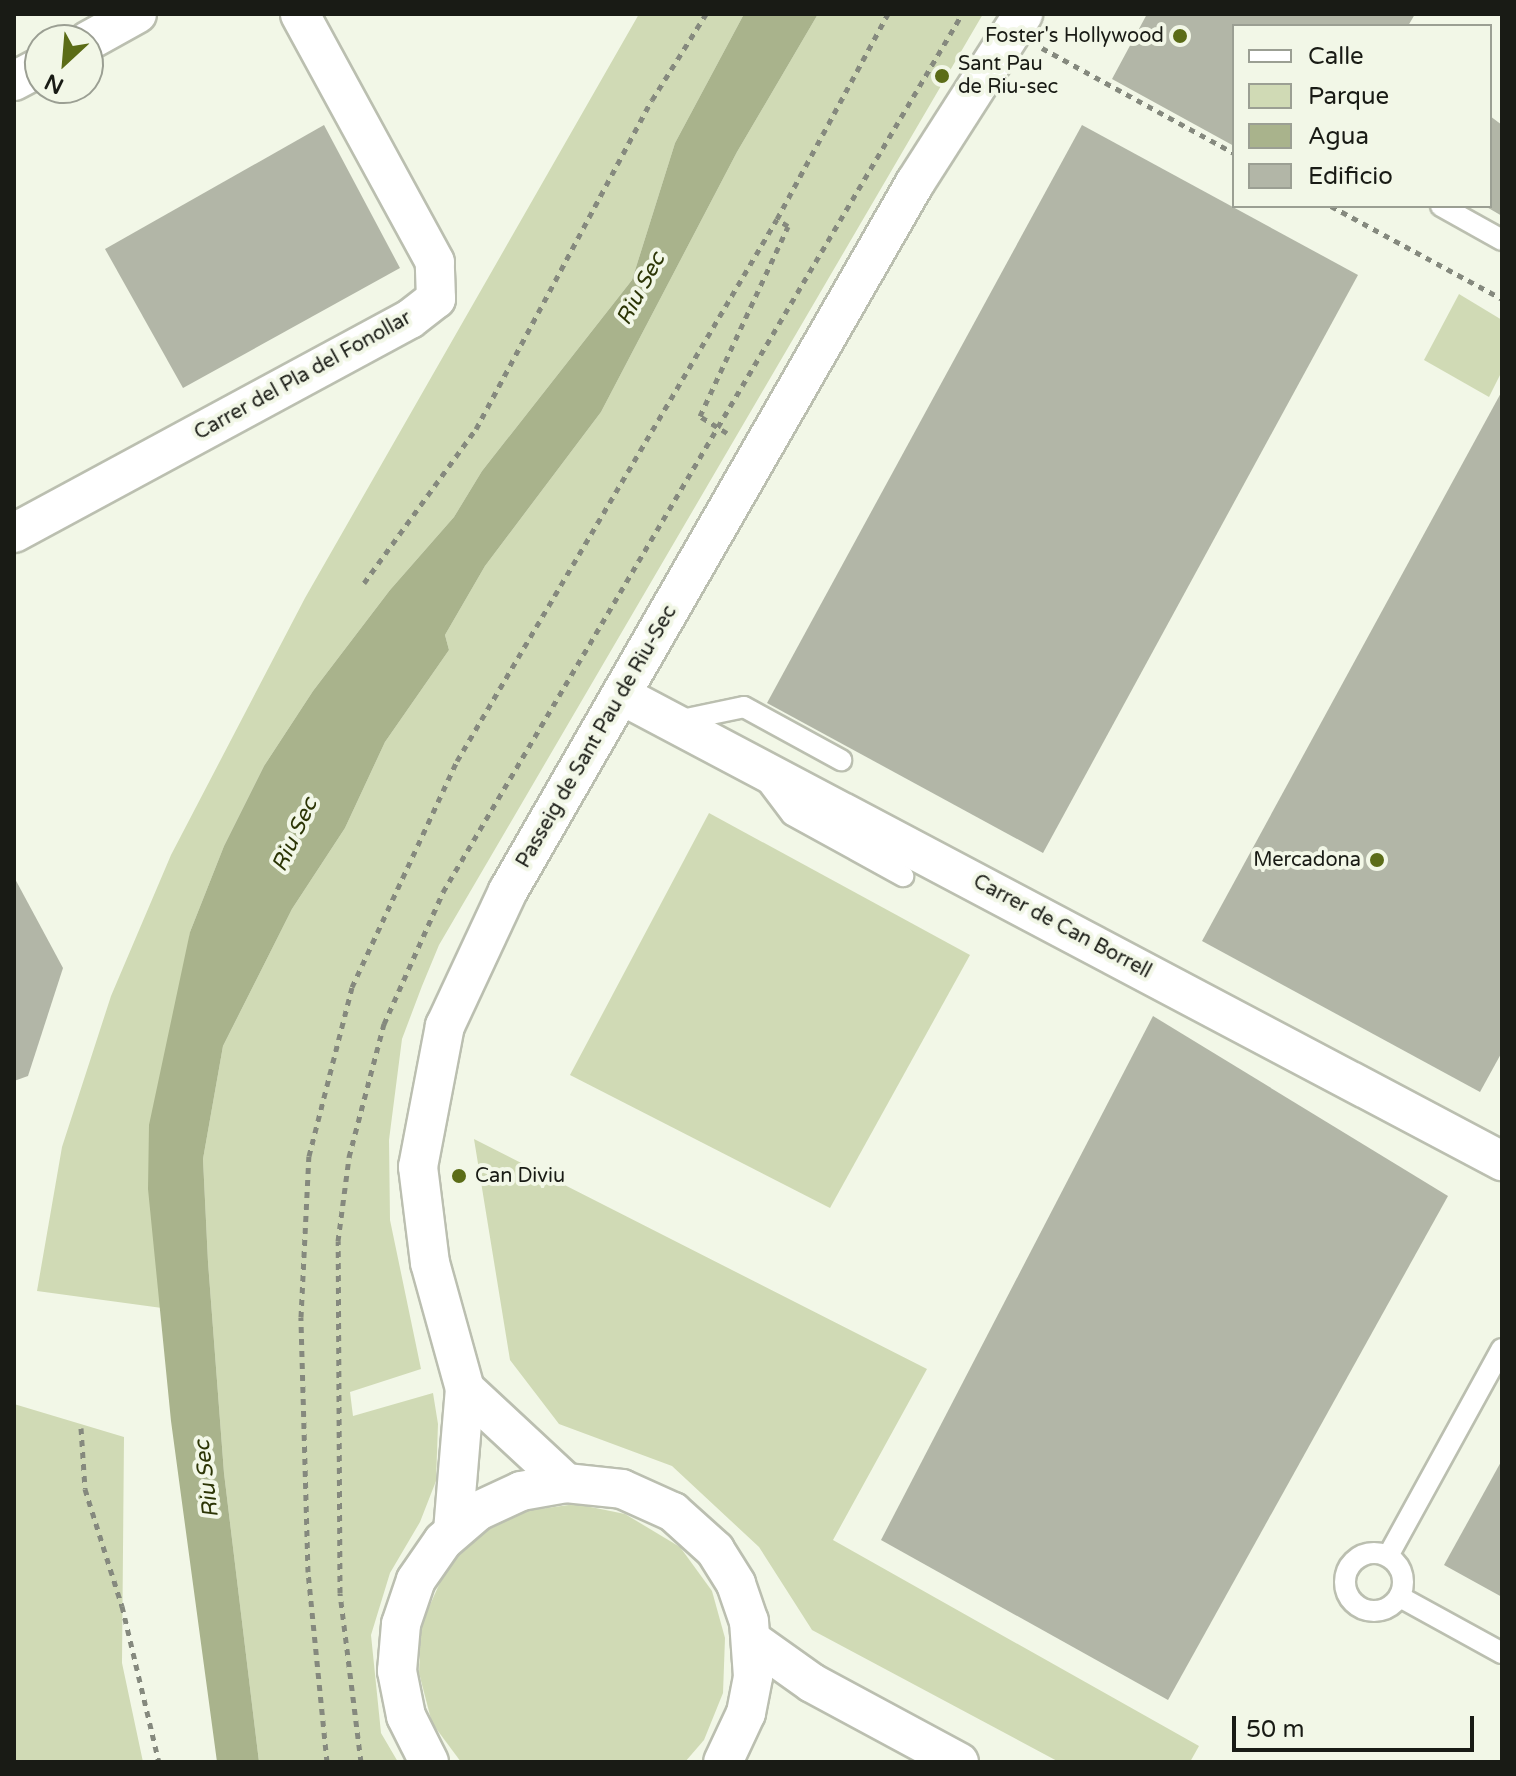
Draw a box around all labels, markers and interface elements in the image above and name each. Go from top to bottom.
north arrow [24,24,104,104]
place label: Foster's Hollywood [985,24,1164,48]
legend [1232,24,1492,208]
marker: Foster's Hollywood [1171,27,1189,45]
text: Calle [1308,42,1364,71]
place label: Sant Pau de Riu-sec [958,52,1058,99]
marker: Sant Pau de Riu-sec [933,67,951,85]
text: N [41,68,68,99]
text: Parque [1308,82,1389,111]
text: Agua [1308,122,1369,151]
text: Edificio [1308,162,1393,191]
water label: Riu Sec [611,248,671,330]
street label: Carrer del Pla del Fonollar [190,306,416,446]
street label: Passeig de Sant Pau de Riu-Sec [512,602,682,872]
water label: Riu Sec [267,794,323,876]
place label: Mercadona [1253,848,1361,872]
marker: Mercadona [1368,851,1386,869]
street label: Carrer de Can Borrell [969,870,1155,984]
place label: Can Diviu [475,1164,565,1188]
marker: Can Diviu [450,1167,468,1185]
water label: Riu Sec [189,1439,225,1519]
scale bar [1236,1700,1478,1750]
text: 50 m [1246,1715,1304,1744]

